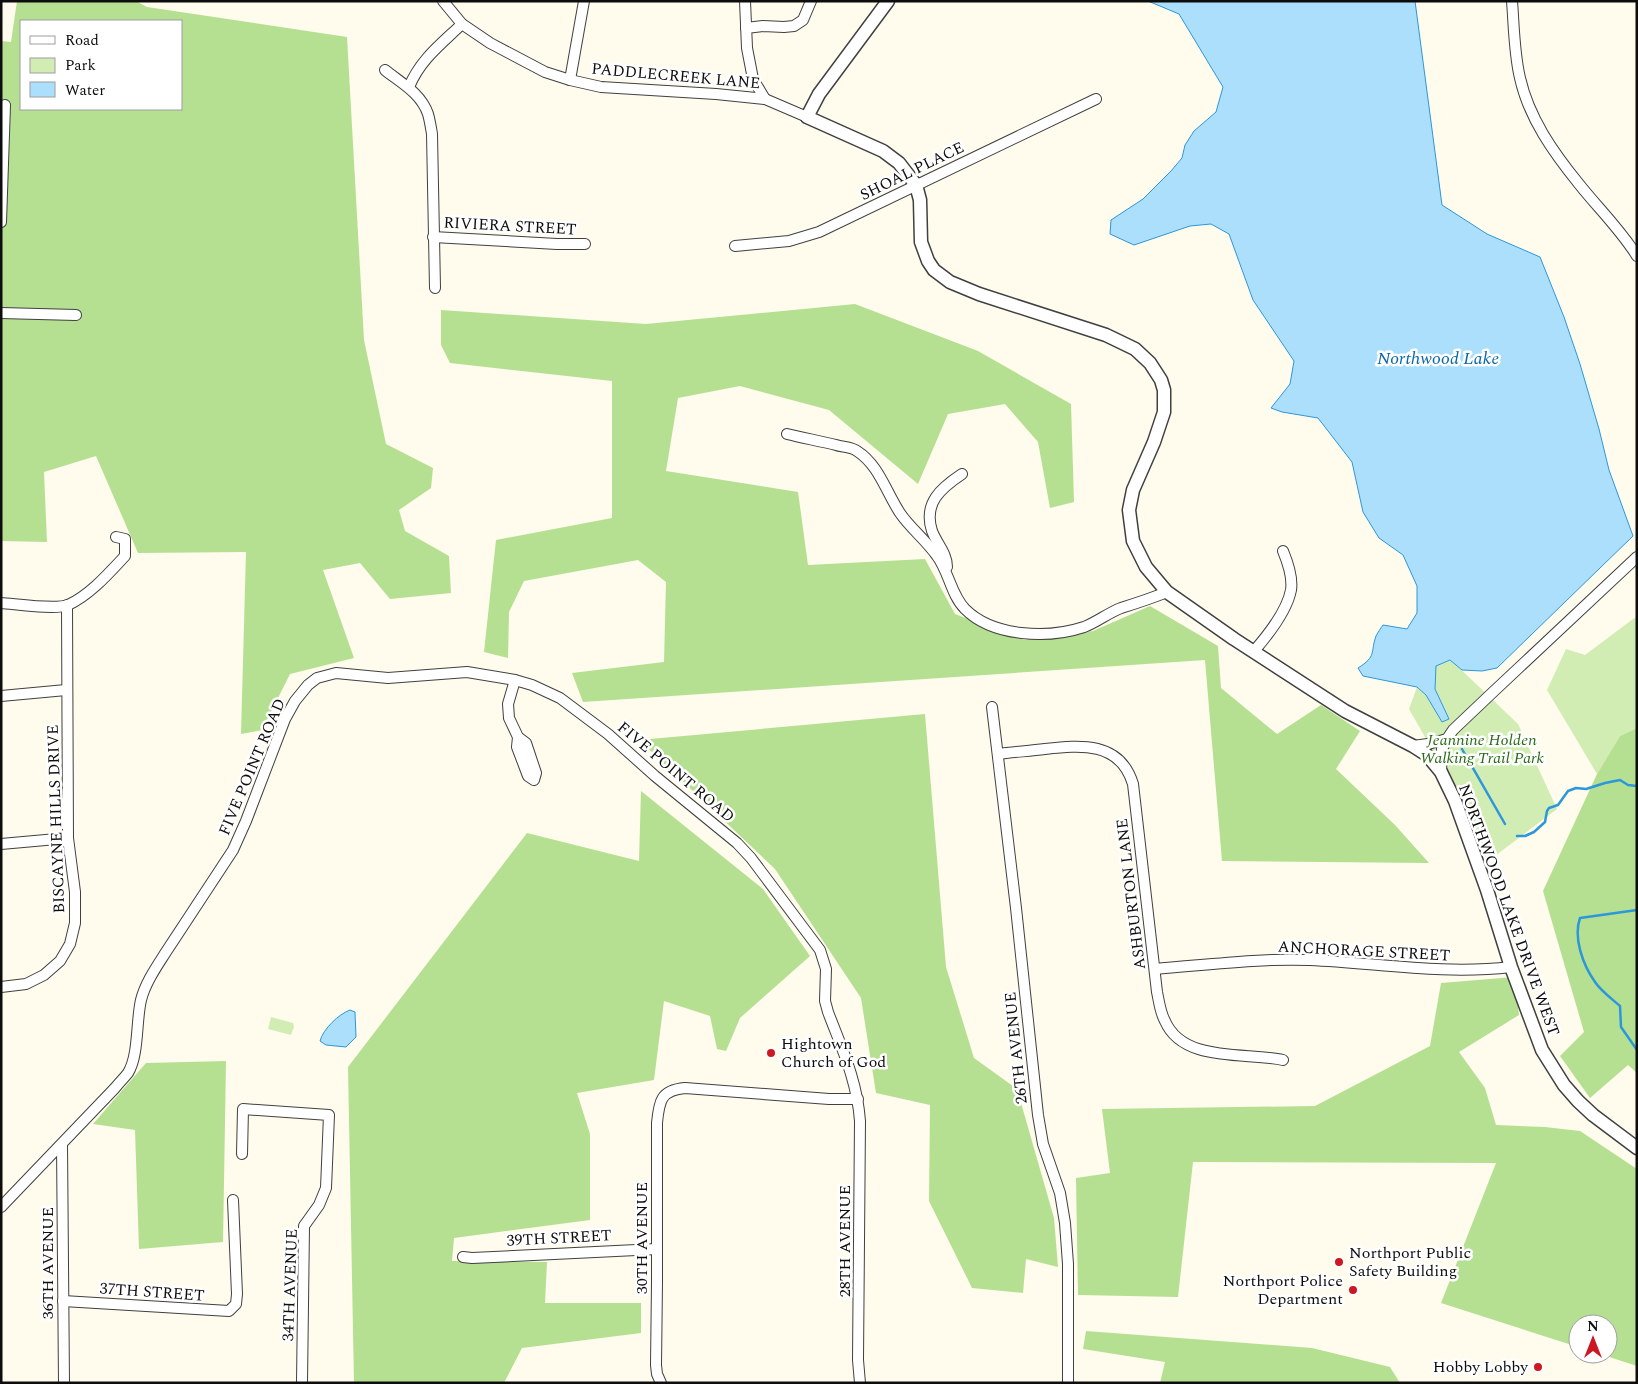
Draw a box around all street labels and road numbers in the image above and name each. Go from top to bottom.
street label: PADDLECREEK LANE [591,57,761,95]
street label: SHOAL PLACE [856,135,968,207]
street label: RIVIERA STREET [443,211,577,241]
street label: FIVE POINT ROAD [212,695,292,839]
street label: FIVE POINT ROAD [612,716,740,828]
street label: BISCAYNE HILLS DRIVE [41,724,71,914]
street label: NORTHWOOD LAKE DRIVE WEST [1452,781,1566,1039]
street label: ASHBURTON LANE [1110,817,1152,971]
street label: ANCHORAGE STREET [1277,935,1451,968]
street label: 26TH AVENUE [998,991,1034,1105]
street label: 30TH AVENUE [630,1182,654,1294]
street label: 28TH AVENUE [833,1185,857,1297]
street label: 36TH AVENUE [36,1207,60,1319]
street label: 39TH STREET [506,1223,612,1253]
street label: 34TH AVENUE [276,1228,304,1342]
street label: 37TH STREET [99,1276,206,1308]

